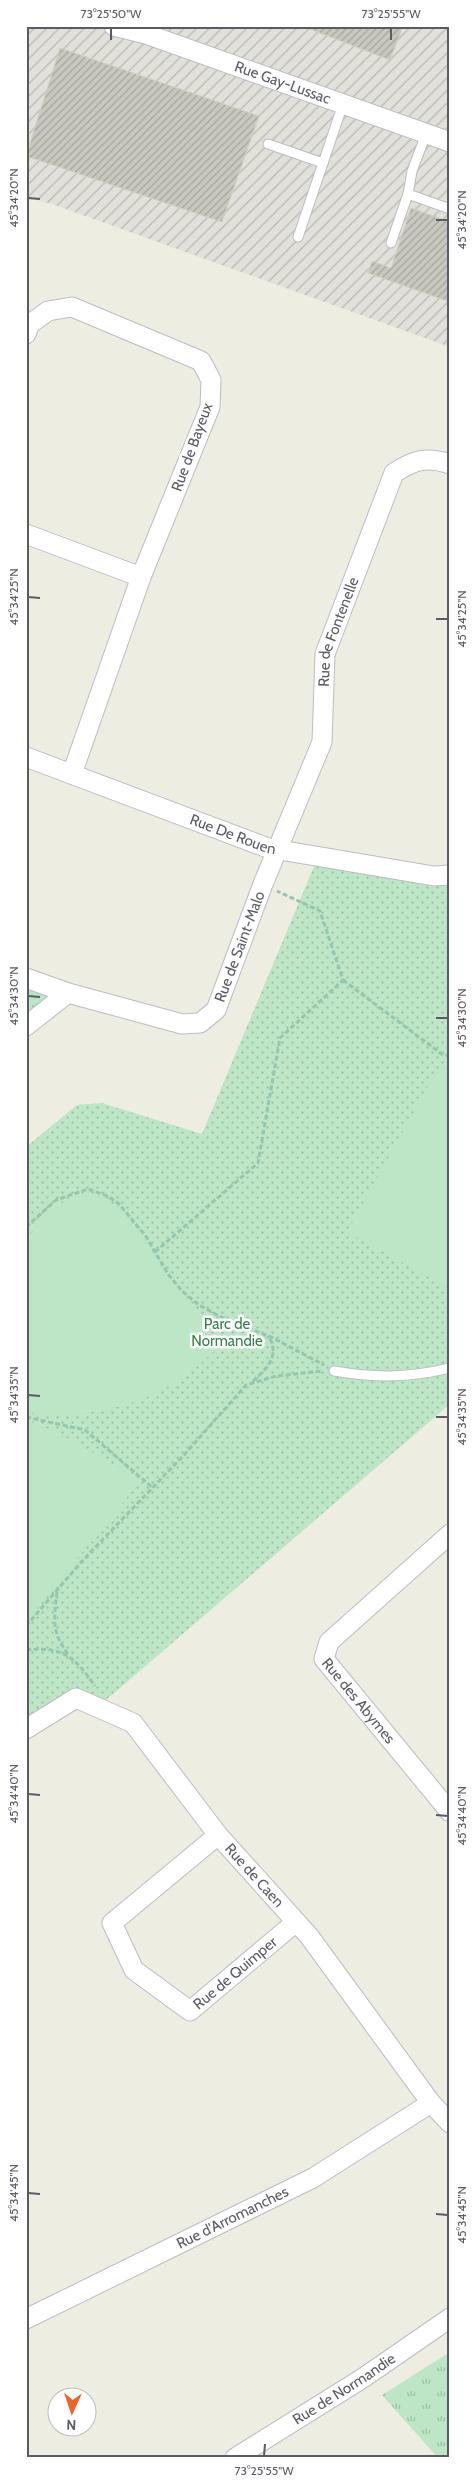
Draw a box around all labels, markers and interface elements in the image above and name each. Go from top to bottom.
text: 73°25'50"W [81,6,142,21]
text: 73°25'55"W [361,6,421,21]
street label: Rue Gay-Lussac [232,57,333,108]
text: 45°34'20"N [6,168,21,228]
text: 45°34'20"N [454,190,469,250]
street label: Rue de Bayeux [168,400,216,494]
text: 45°34'25"N [6,568,21,626]
street label: Rue de Fontenelle [315,574,363,687]
text: 45°34'25"N [454,590,469,648]
street label: Rue De Rouen [187,810,277,858]
street label: Rue de Saint-Malo [211,889,269,1005]
text: 45°34'30"N [6,966,21,1026]
text: 45°34'30"N [454,988,469,1048]
park label: Parc de Normandie [191,1315,263,1350]
text: 45°34'35"N [6,1366,21,1424]
text: 45°34'35"N [454,1388,469,1446]
street label: Rue des Abymes [318,1654,399,1747]
text: 45°34'40"N [6,1764,21,1824]
text: 45°34'40"N [454,1786,469,1846]
street label: Rue de Caen [221,1840,288,1911]
street label: Rue de Quimper [190,1933,281,2013]
text: 45°34'45"N [6,2164,21,2222]
street label: Rue d'Arromanches [173,2182,291,2253]
text: 45°34'45"N [454,2186,469,2244]
street label: Rue de Normandie [289,2349,399,2429]
north arrow [48,2386,98,2436]
text: N [66,2416,77,2434]
text: 73°25'55"W [234,2463,294,2478]

